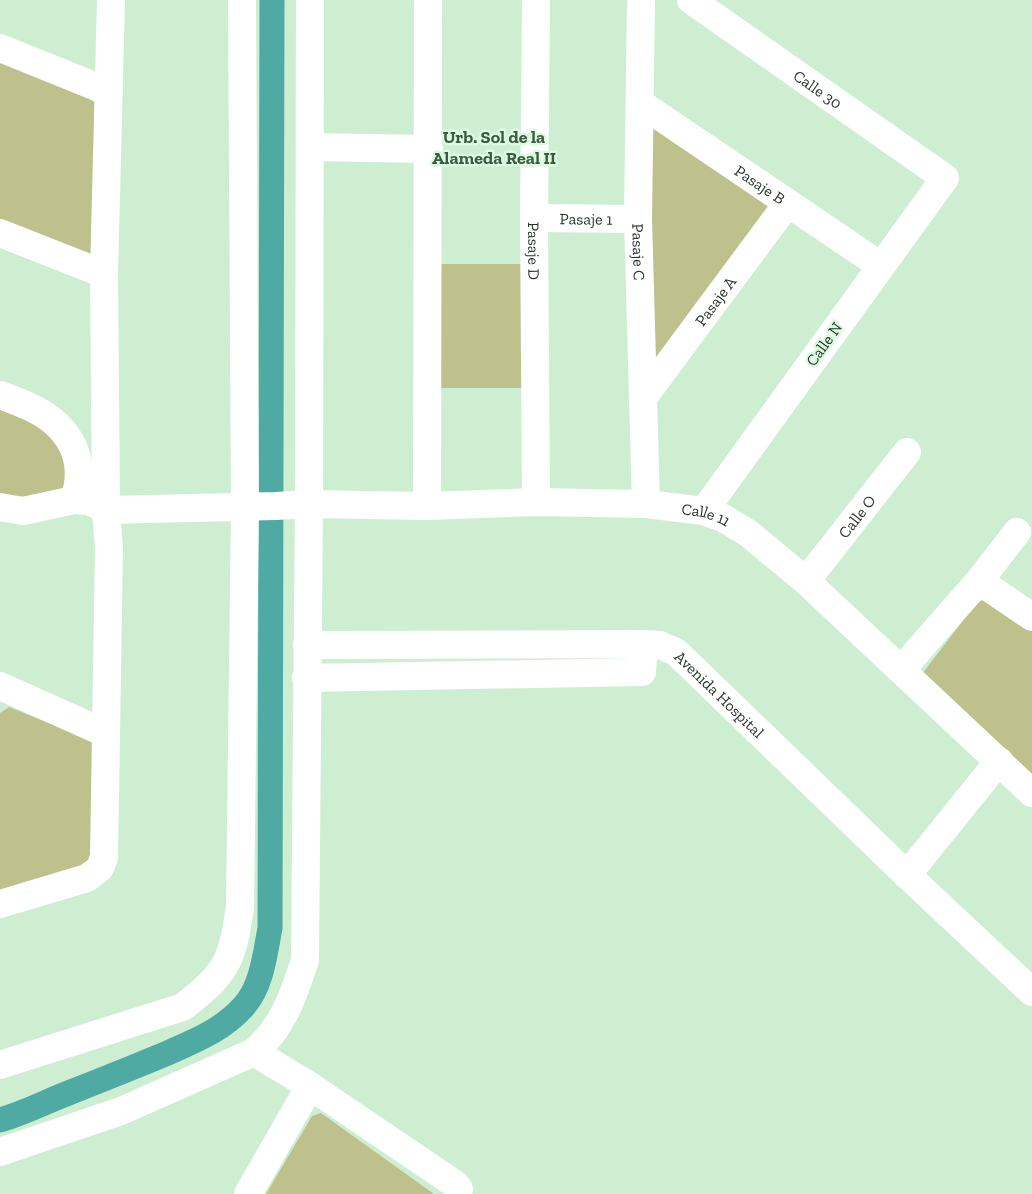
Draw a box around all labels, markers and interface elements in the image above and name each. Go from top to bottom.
street label: Calle 30 [790,65,846,112]
district label: Urb. Sol de la Alameda Real II [432,126,556,169]
street label: Pasaje B [731,161,789,208]
street label: Pasaje 1 [559,209,613,228]
street label: Pasaje D [525,222,544,280]
street label: Pasaje C [629,223,649,281]
street label: Pasaje A [691,272,740,329]
street label: Calle N [802,318,846,370]
street label: Calle O [834,491,879,542]
street label: Calle 11 [681,499,734,530]
street label: Avenida Hospital [671,647,768,742]

